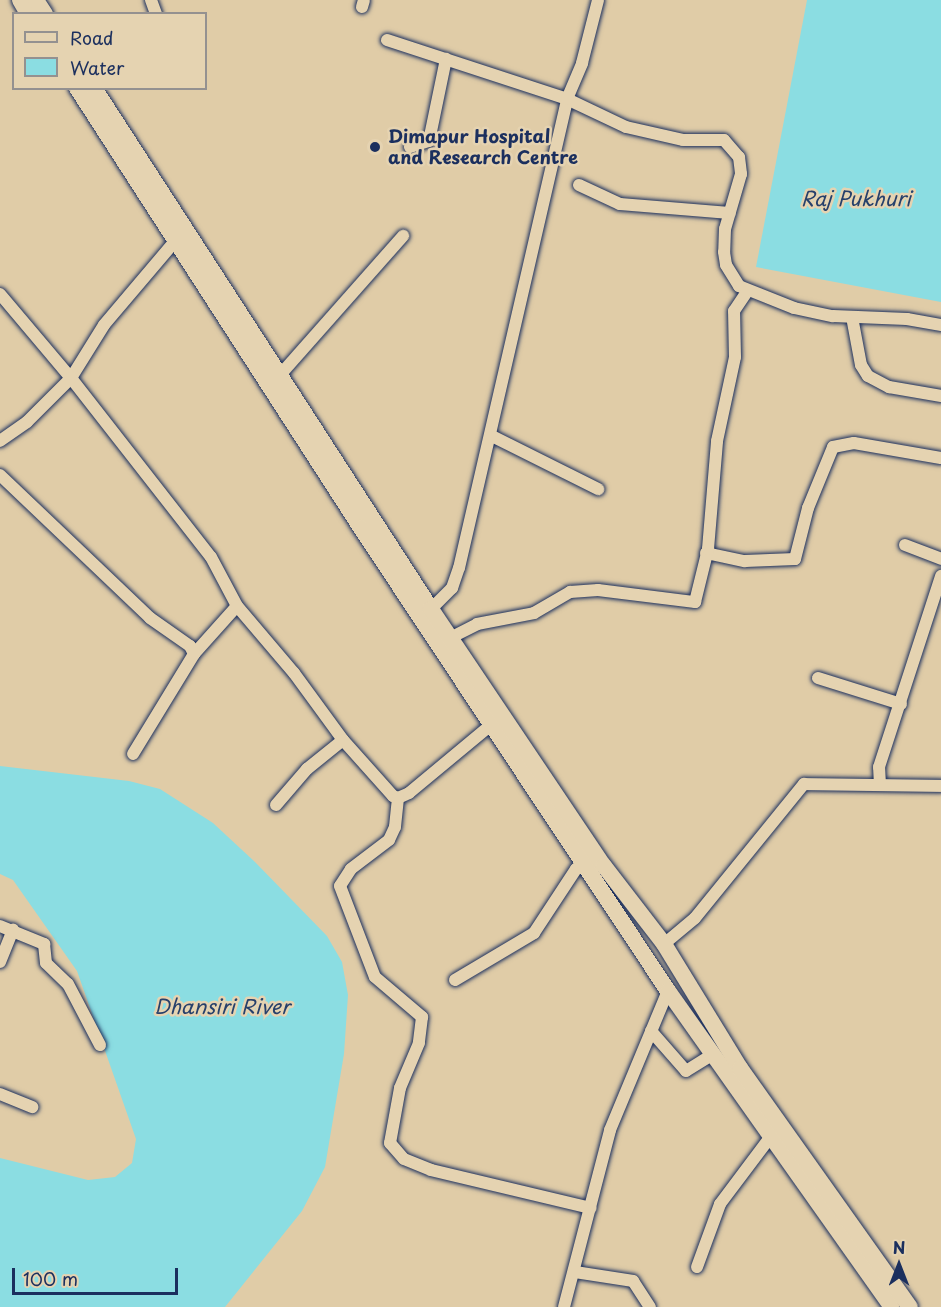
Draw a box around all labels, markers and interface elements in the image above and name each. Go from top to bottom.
legend [12,12,207,90]
text: Road [70,24,114,51]
text: Water [70,54,124,81]
place label: Dimapur Hospital and Research Centre [388,126,579,168]
marker: Dimapur Hospital and Research Centre [366,138,384,156]
water label: Raj Pukhuri [800,186,912,210]
water label: Dhansiri River [154,994,290,1018]
north arrow [869,1235,929,1295]
text: N [893,1235,905,1259]
scale bar [15,1256,182,1294]
text: 100 m [23,1265,78,1292]

